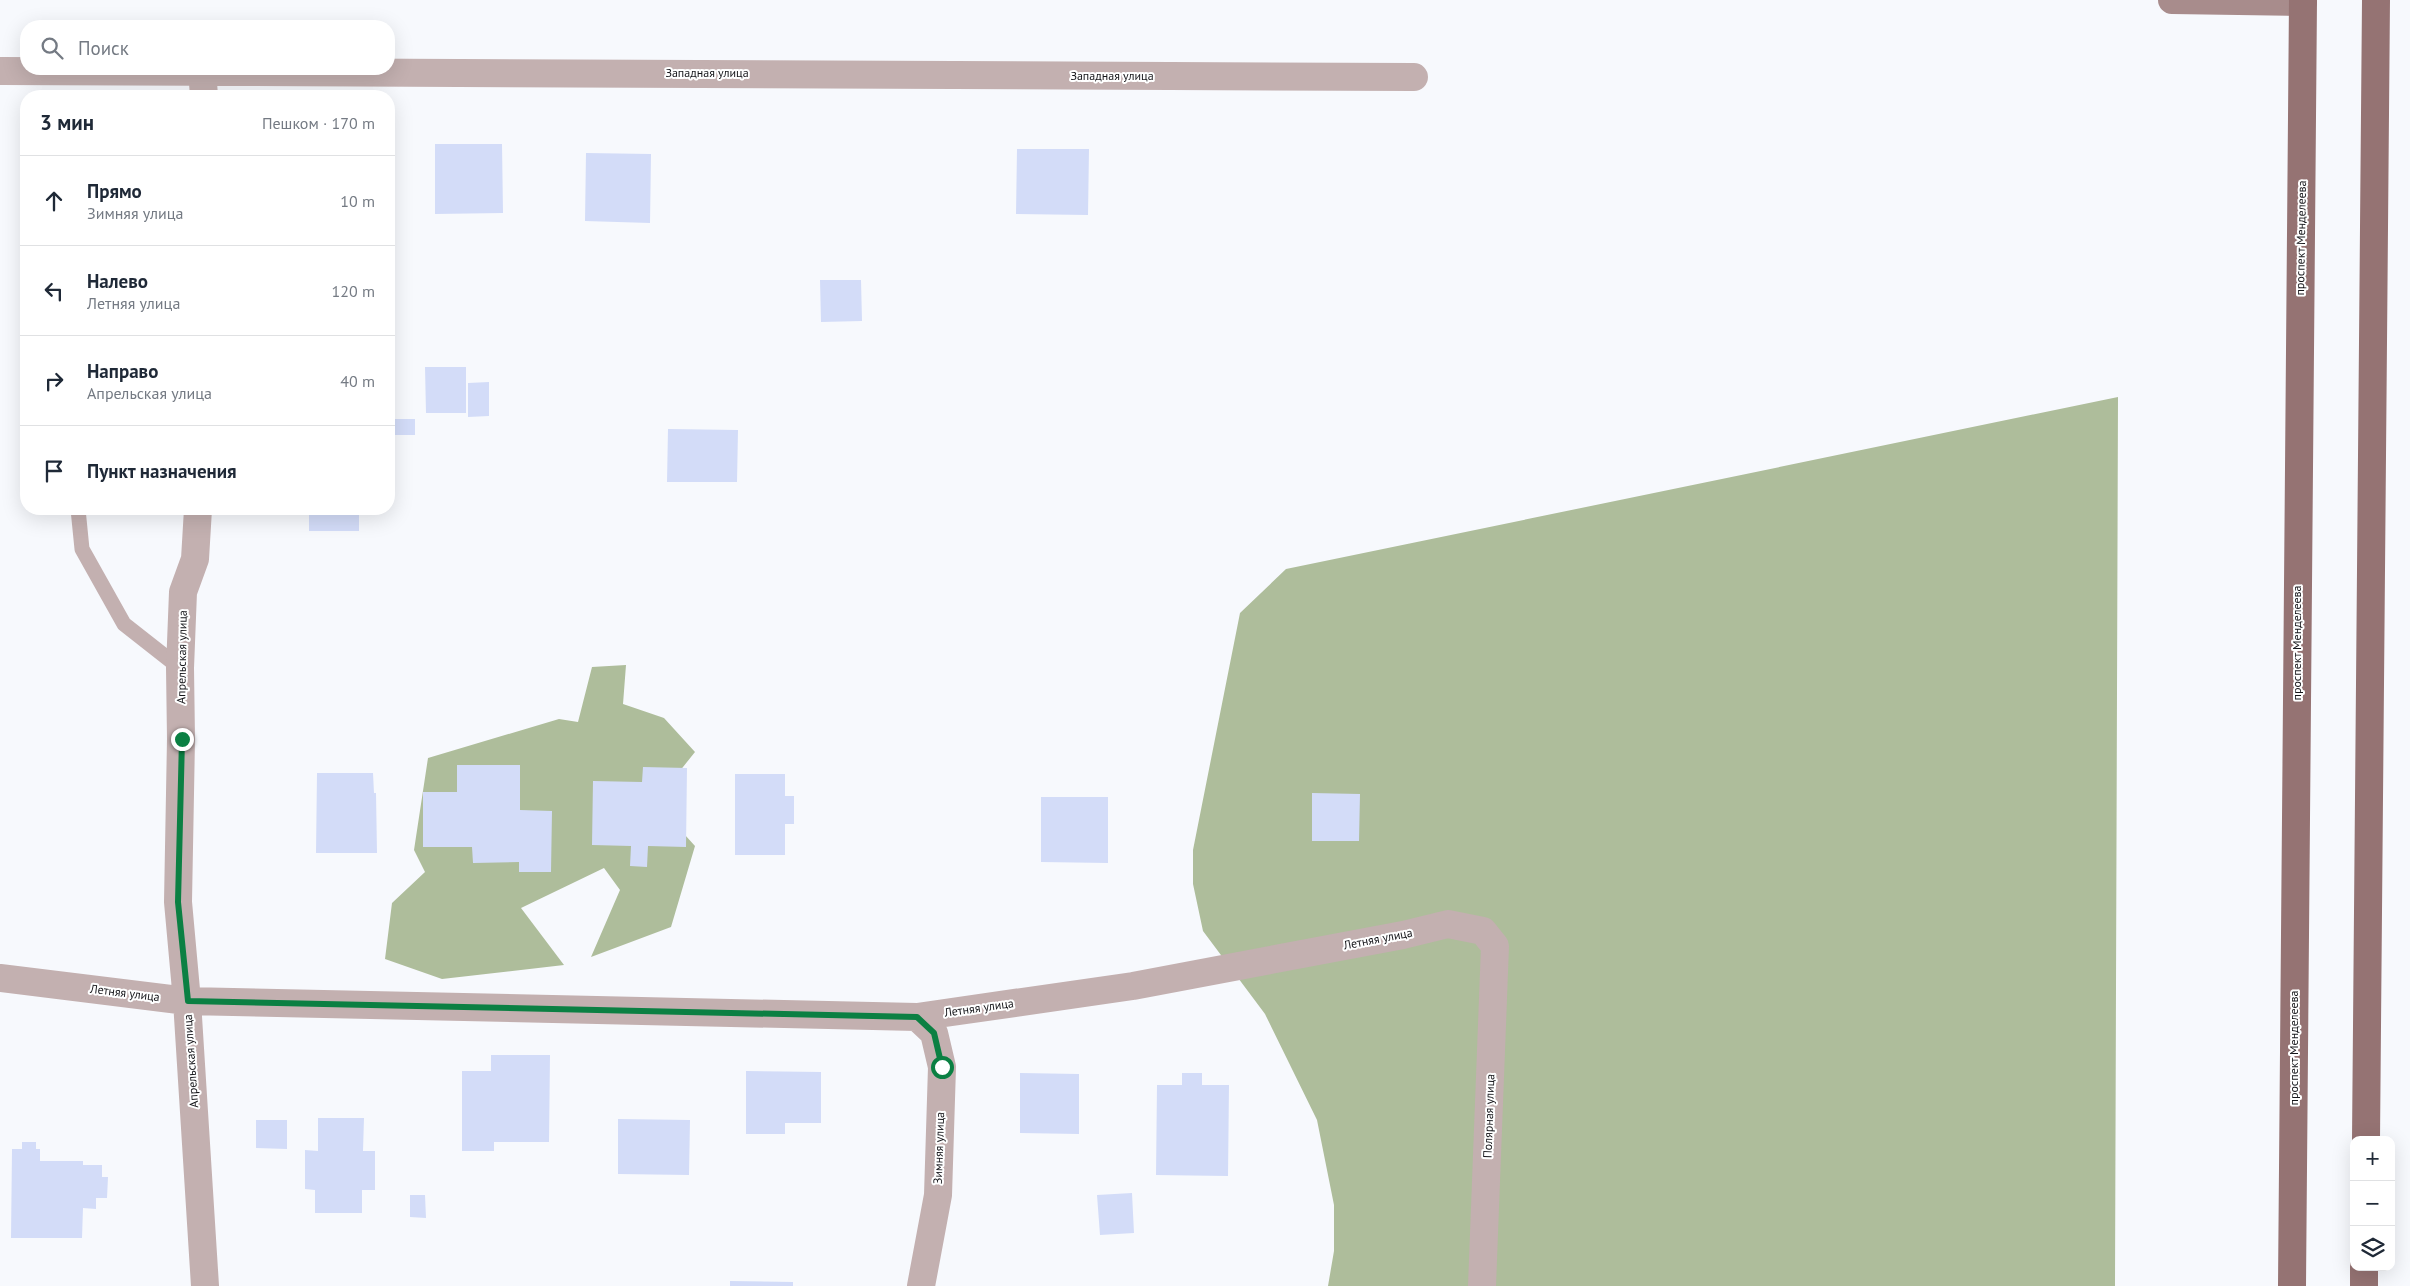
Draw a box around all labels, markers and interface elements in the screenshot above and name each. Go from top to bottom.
search box [20,20,395,75]
icon: search [38,34,66,62]
text: Поиск [78,36,129,60]
street label: Западная улица [665,65,749,80]
street label: Западная улица [1070,68,1154,83]
text: 3 мин [40,109,94,136]
text: Пешком · 170 m [262,113,375,133]
text: Прямо [87,179,142,203]
street label: проспект Менделеева [2292,180,2309,296]
icon: ahead [40,187,68,215]
text: 10 m [340,191,375,211]
text: Зимняя улица [87,203,184,223]
text: Налево [87,269,148,293]
icon: left [40,277,68,305]
text: 120 m [332,281,375,301]
text: Летняя улица [87,293,180,313]
text: Направо [87,359,158,383]
icon: right [40,367,68,395]
text: 40 m [340,371,375,391]
text: Апрельская улица [87,383,212,403]
icon: arrive [40,457,68,485]
text: Пункт назначения [87,459,237,483]
street label: проспект Менделеева [2289,585,2304,701]
street label: Апрельская улица [173,610,190,704]
route end [171,728,194,751]
street label: Летняя улица [1341,924,1414,953]
street label: Летняя улица [88,981,161,1004]
street label: проспект Менделеева [2286,990,2301,1106]
street label: Летняя улица [942,995,1015,1020]
street label: Апрельская улица [180,1014,201,1108]
route start [931,1056,954,1079]
street label: Полярная улица [1480,1074,1497,1158]
street label: Зимняя улица [930,1111,947,1184]
map controls [2350,1136,2395,1271]
button: + [2350,1136,2395,1181]
button: − [2350,1181,2395,1226]
button: layers [2350,1226,2395,1271]

